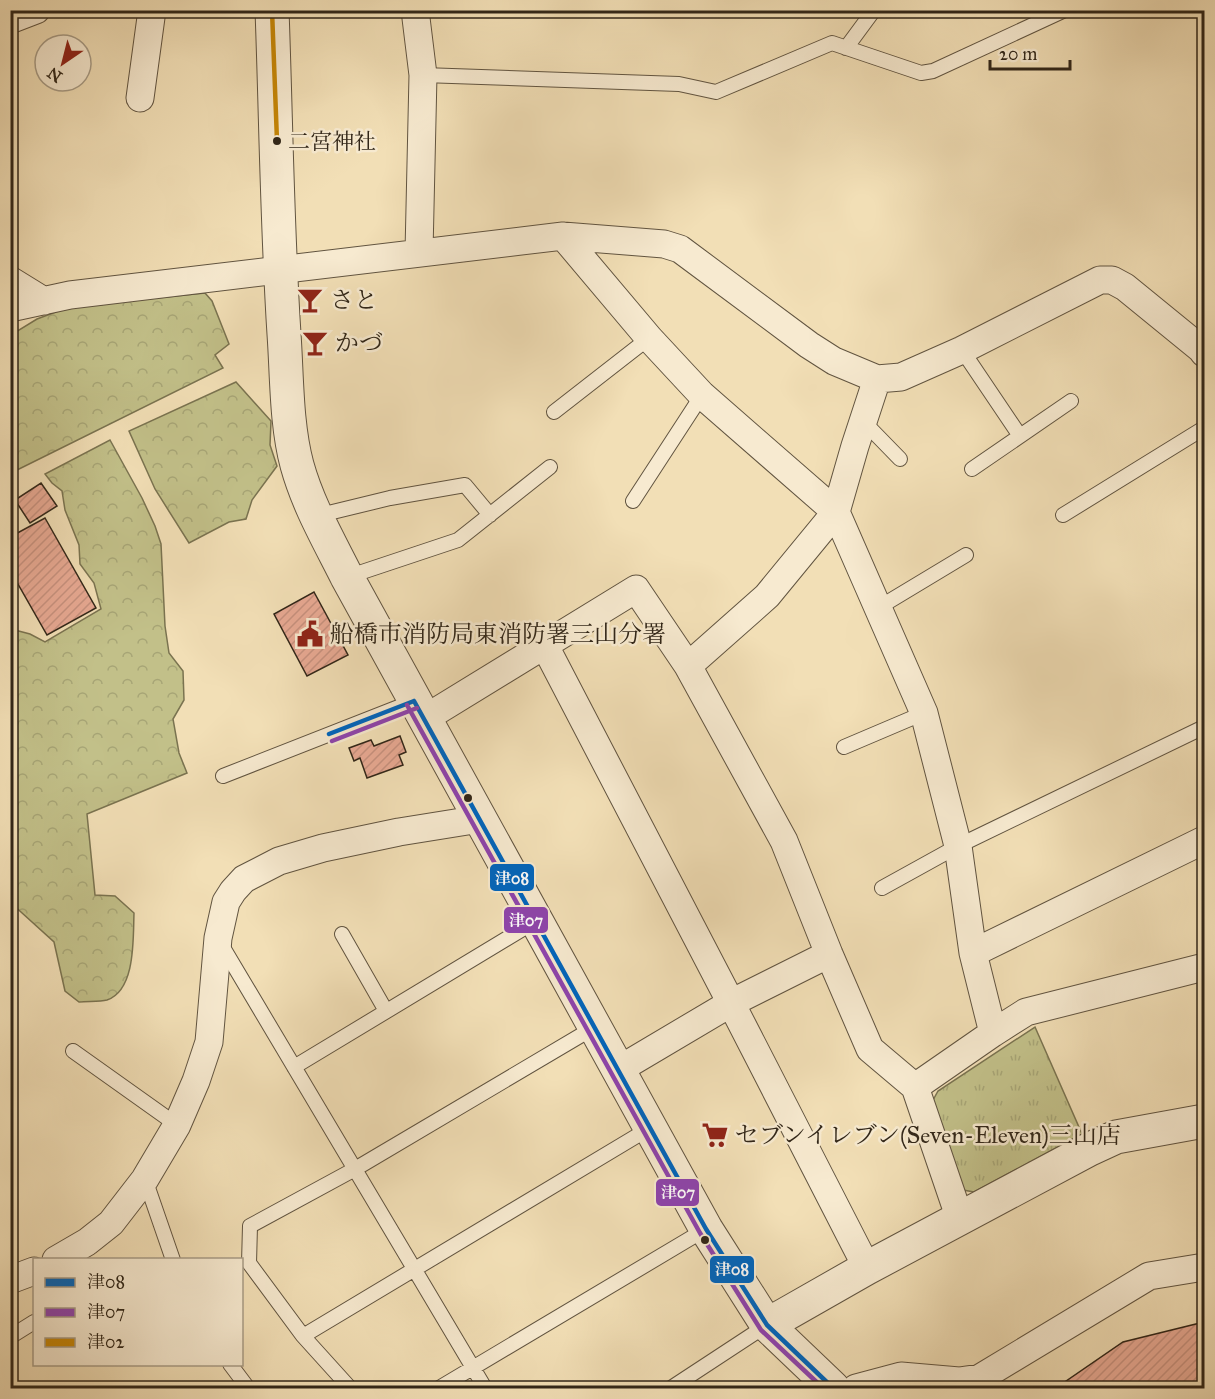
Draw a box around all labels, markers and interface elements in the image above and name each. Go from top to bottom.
north arrow [33,33,93,93]
scale bar [990,33,1070,71]
text: 20 m [999,43,1037,65]
text: N [43,63,66,87]
place label: 二宮神社 [288,128,376,155]
marker: 二宮神社 [271,135,283,147]
bar icon: さと [295,285,325,315]
place label: さと [330,285,378,315]
bar icon: かづ [300,328,330,358]
place label: かづ [335,328,383,358]
public building icon: 船橋市消防局東消防署三山分署 [295,619,325,649]
place label: 船橋市消防局東消防署三山分署 [330,619,666,649]
unlabelled marker [462,792,474,804]
line badge: 津08 [489,863,535,892]
text: 津08 [495,869,529,888]
line badge: 津07 [503,906,549,934]
text: 津07 [509,911,543,930]
supermarket icon: セブンイレブン(Seven-Eleven)三山店 [700,1120,730,1150]
place label: セブンイレブン(Seven-Eleven)三山店 [735,1120,1121,1150]
line badge: 津07 [655,1178,700,1207]
text: 津07 [661,1183,695,1202]
unlabelled marker [699,1234,711,1246]
line badge: 津08 [709,1255,755,1284]
legend [33,1258,243,1366]
text: 津08 [715,1260,749,1279]
text: 津08 [87,1271,125,1293]
text: 津07 [87,1301,125,1323]
text: 津02 [87,1331,124,1353]

